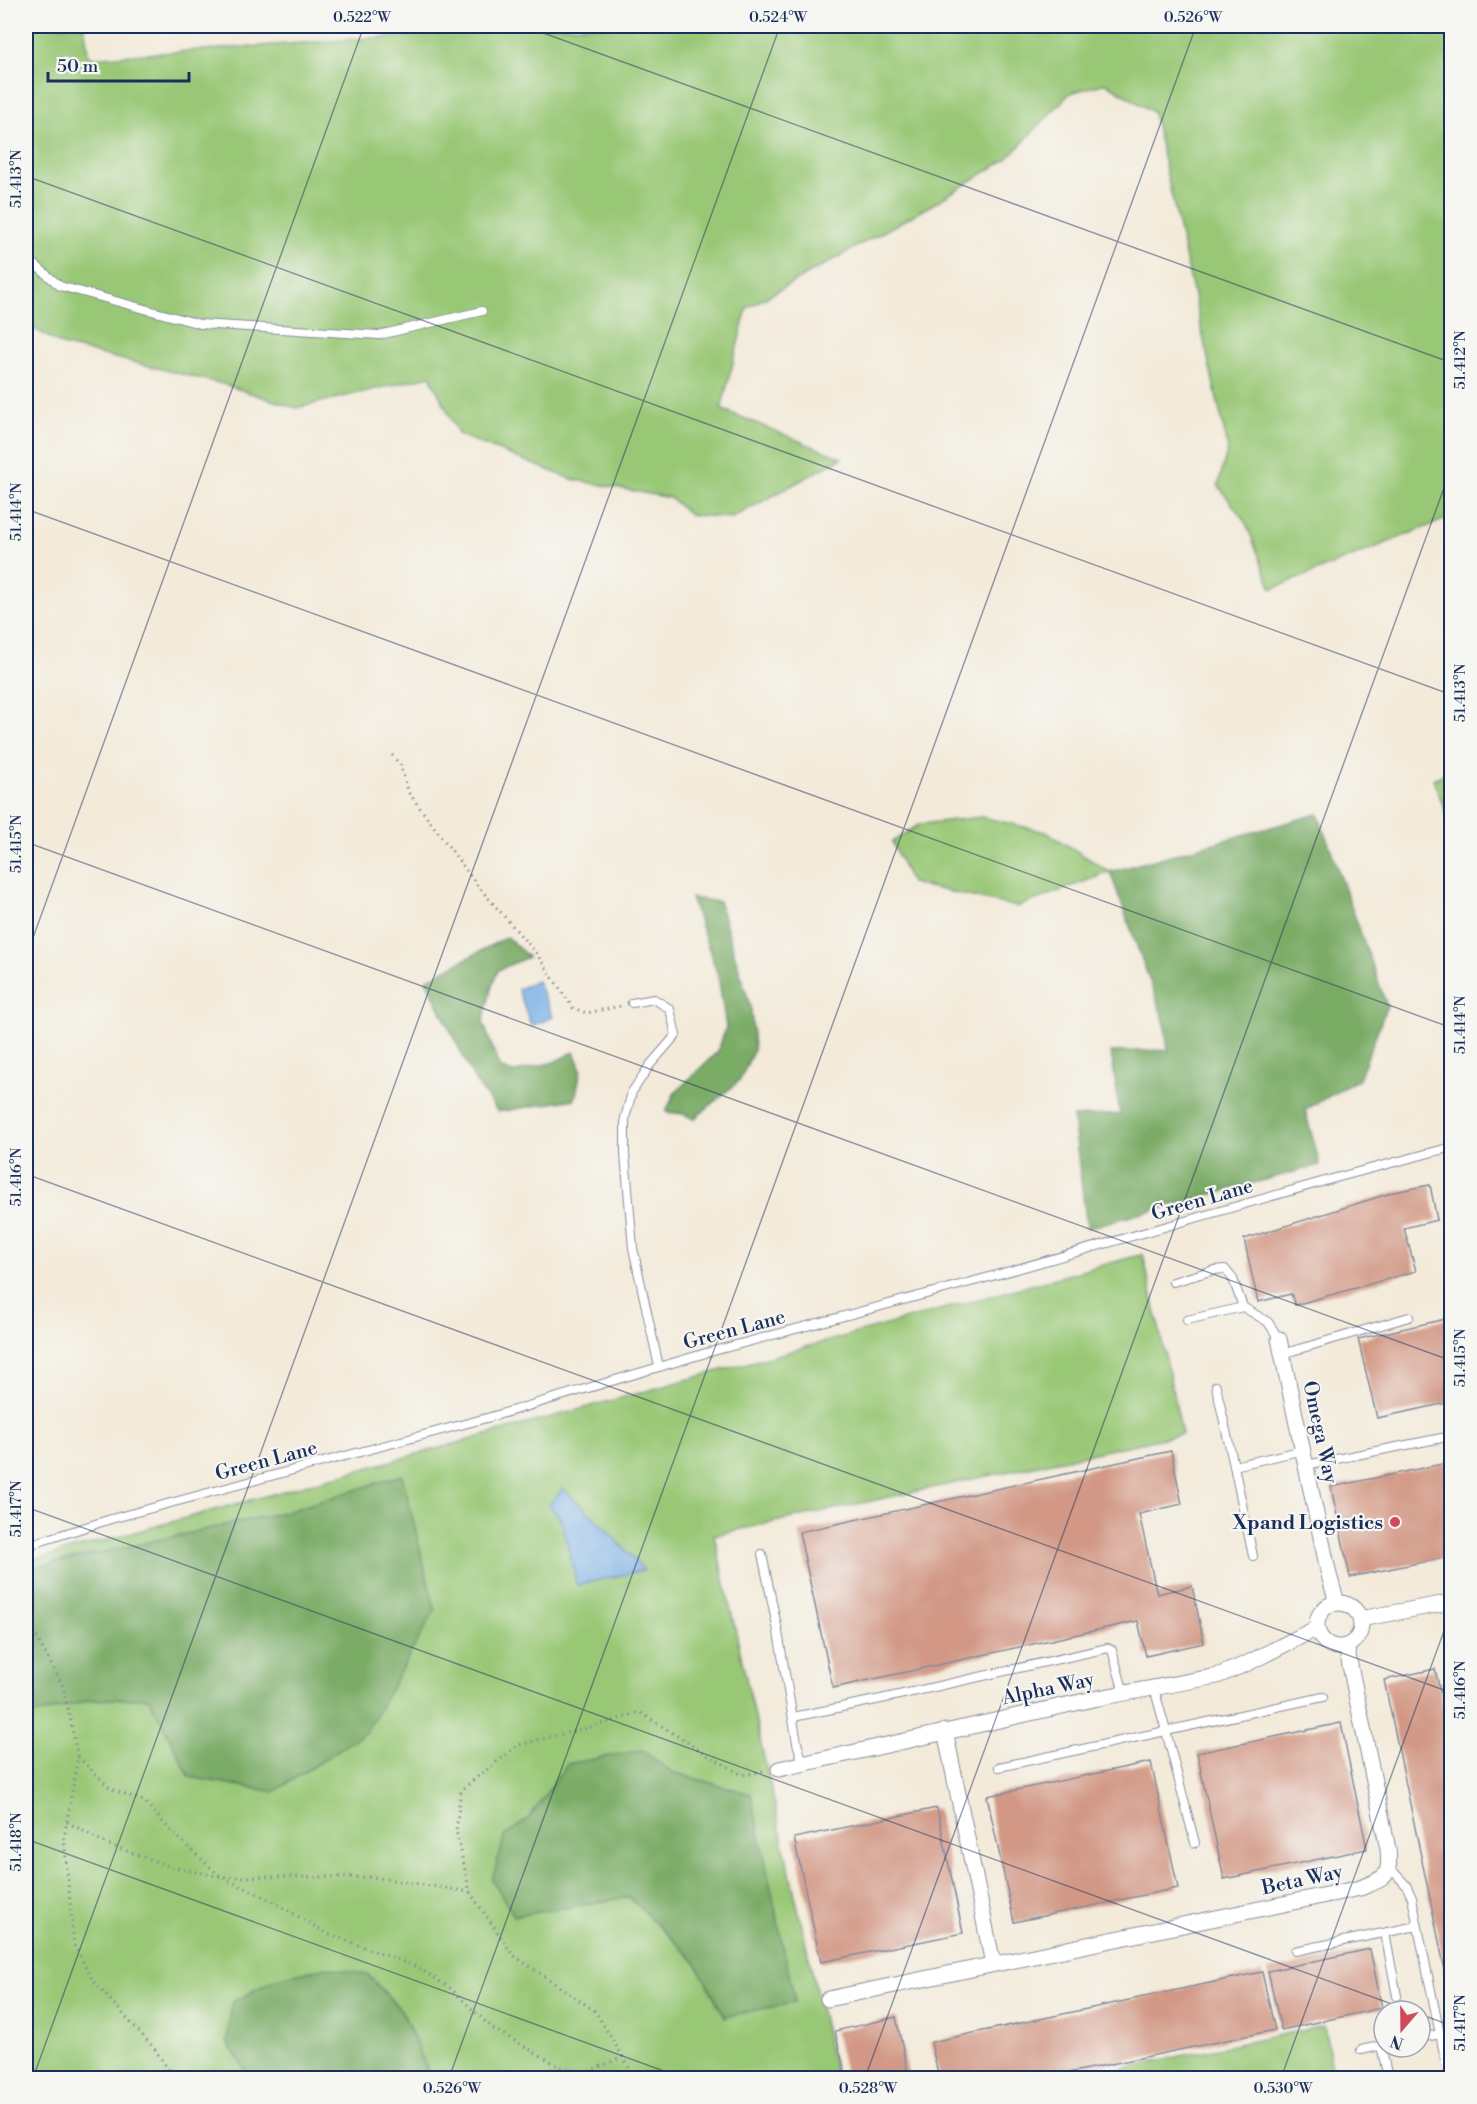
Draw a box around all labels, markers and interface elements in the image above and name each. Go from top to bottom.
text: 0.522°W [333,8,391,27]
text: 0.524°W [749,8,808,27]
text: 0.526°W [1164,8,1223,27]
scale bar [48,45,189,83]
text: 50 m [57,55,99,78]
text: 51.413°N [7,150,26,208]
text: 51.412°N [1451,330,1470,390]
text: 51.414°N [7,483,26,541]
text: 51.413°N [1451,664,1470,722]
text: 51.415°N [7,815,26,873]
text: 51.414°N [1451,996,1470,1054]
text: 51.416°N [7,1148,26,1206]
street label: Green Lane [1149,1174,1256,1227]
street label: Green Lane [681,1305,788,1356]
text: 51.415°N [1451,1329,1470,1387]
street label: Omega Way [1296,1379,1343,1486]
street label: Green Lane [213,1436,320,1487]
text: 51.417°N [7,1480,26,1538]
place label: Xpand Logistics [1232,1511,1383,1536]
marker: Xpand Logistics [1388,1515,1402,1529]
text: 51.416°N [1451,1661,1470,1719]
street label: Alpha Way [999,1667,1097,1712]
text: 51.418°N [7,1812,26,1872]
street label: Beta Way [1258,1860,1345,1901]
text: 51.417°N [1451,1994,1470,2052]
north arrow [1372,1999,1432,2059]
text: N [1388,2030,1407,2054]
text: 0.526°W [423,2079,482,2098]
text: 0.528°W [839,2079,898,2098]
text: 0.530°W [1254,2079,1313,2098]

